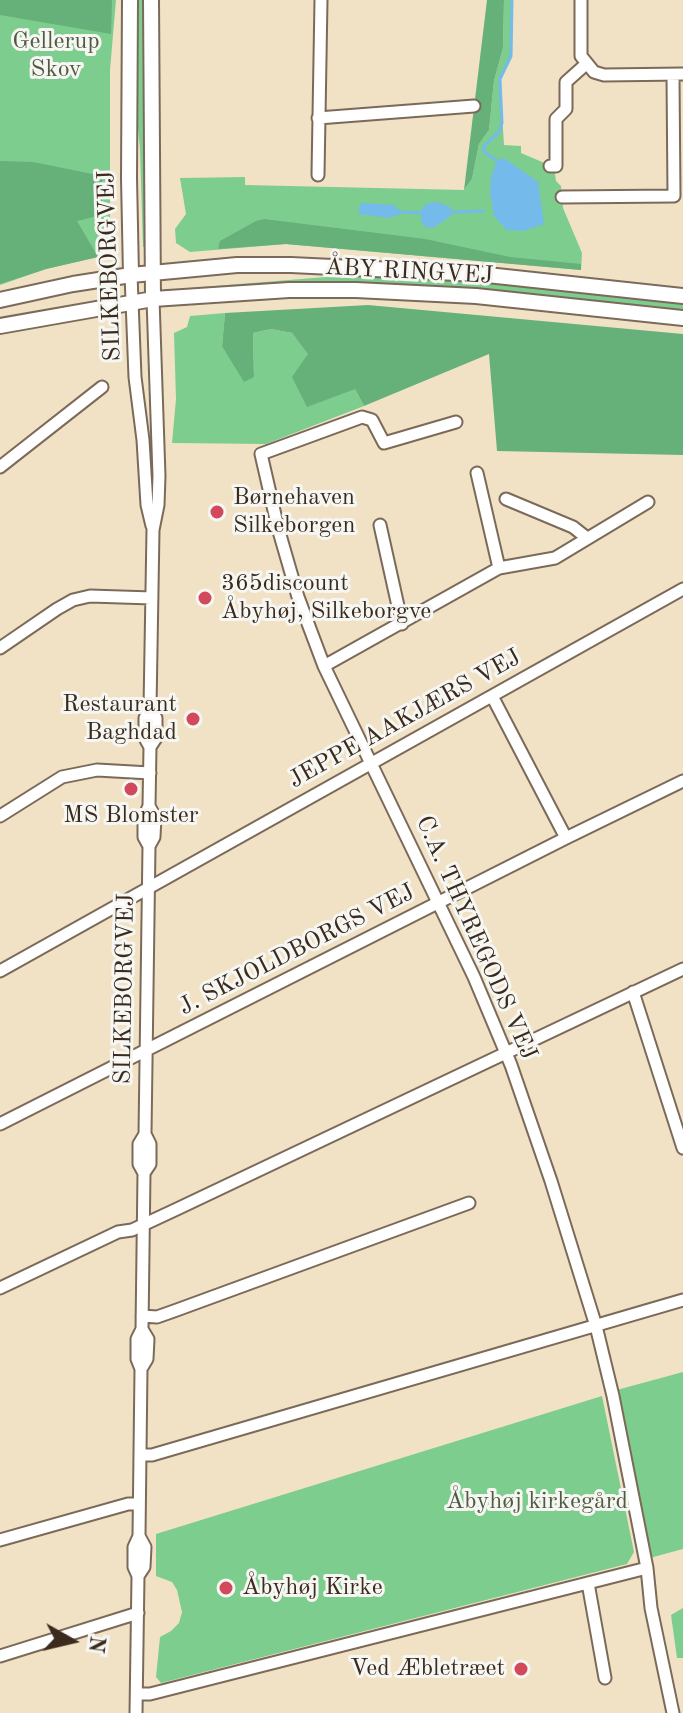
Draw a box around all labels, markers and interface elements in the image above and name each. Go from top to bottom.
park label: Gellerup Skov [12,28,100,84]
street label: SILKEBORGVEJ [92,170,128,362]
street label: ÅBY RINGVEJ [324,253,494,291]
place label: Børnehaven Silkeborgen [233,484,355,540]
marker: Børnehaven Silkeborgen [208,503,226,521]
place label: 365discount Åbyhøj, Silkeborgve [221,570,431,626]
marker: 365discount Åbyhøj, Silkeborgve [196,589,214,607]
street label: JEPPE AAKJÆRS VEJ [284,643,526,795]
place label: Restaurant Baghdad [62,691,177,747]
marker: Restaurant Baghdad [184,710,202,728]
marker: MS Blomster [122,780,140,798]
place label: MS Blomster [63,802,199,830]
street label: C.A. THYREGODS VEJ [409,811,543,1065]
street label: J. SKJOLDBORGS VEJ [174,878,420,1022]
street label: SILKEBORGVEJ [109,893,141,1085]
park label: Åbyhøj kirkegård [446,1488,628,1516]
place label: Åbyhøj Kirke [242,1574,383,1602]
marker: Åbyhøj Kirke [217,1579,235,1597]
north arrow [32,1601,112,1681]
text: N [84,1634,108,1654]
place label: Ved Æbletræet [350,1655,505,1683]
marker: Ved Æbletræet [512,1660,530,1678]

